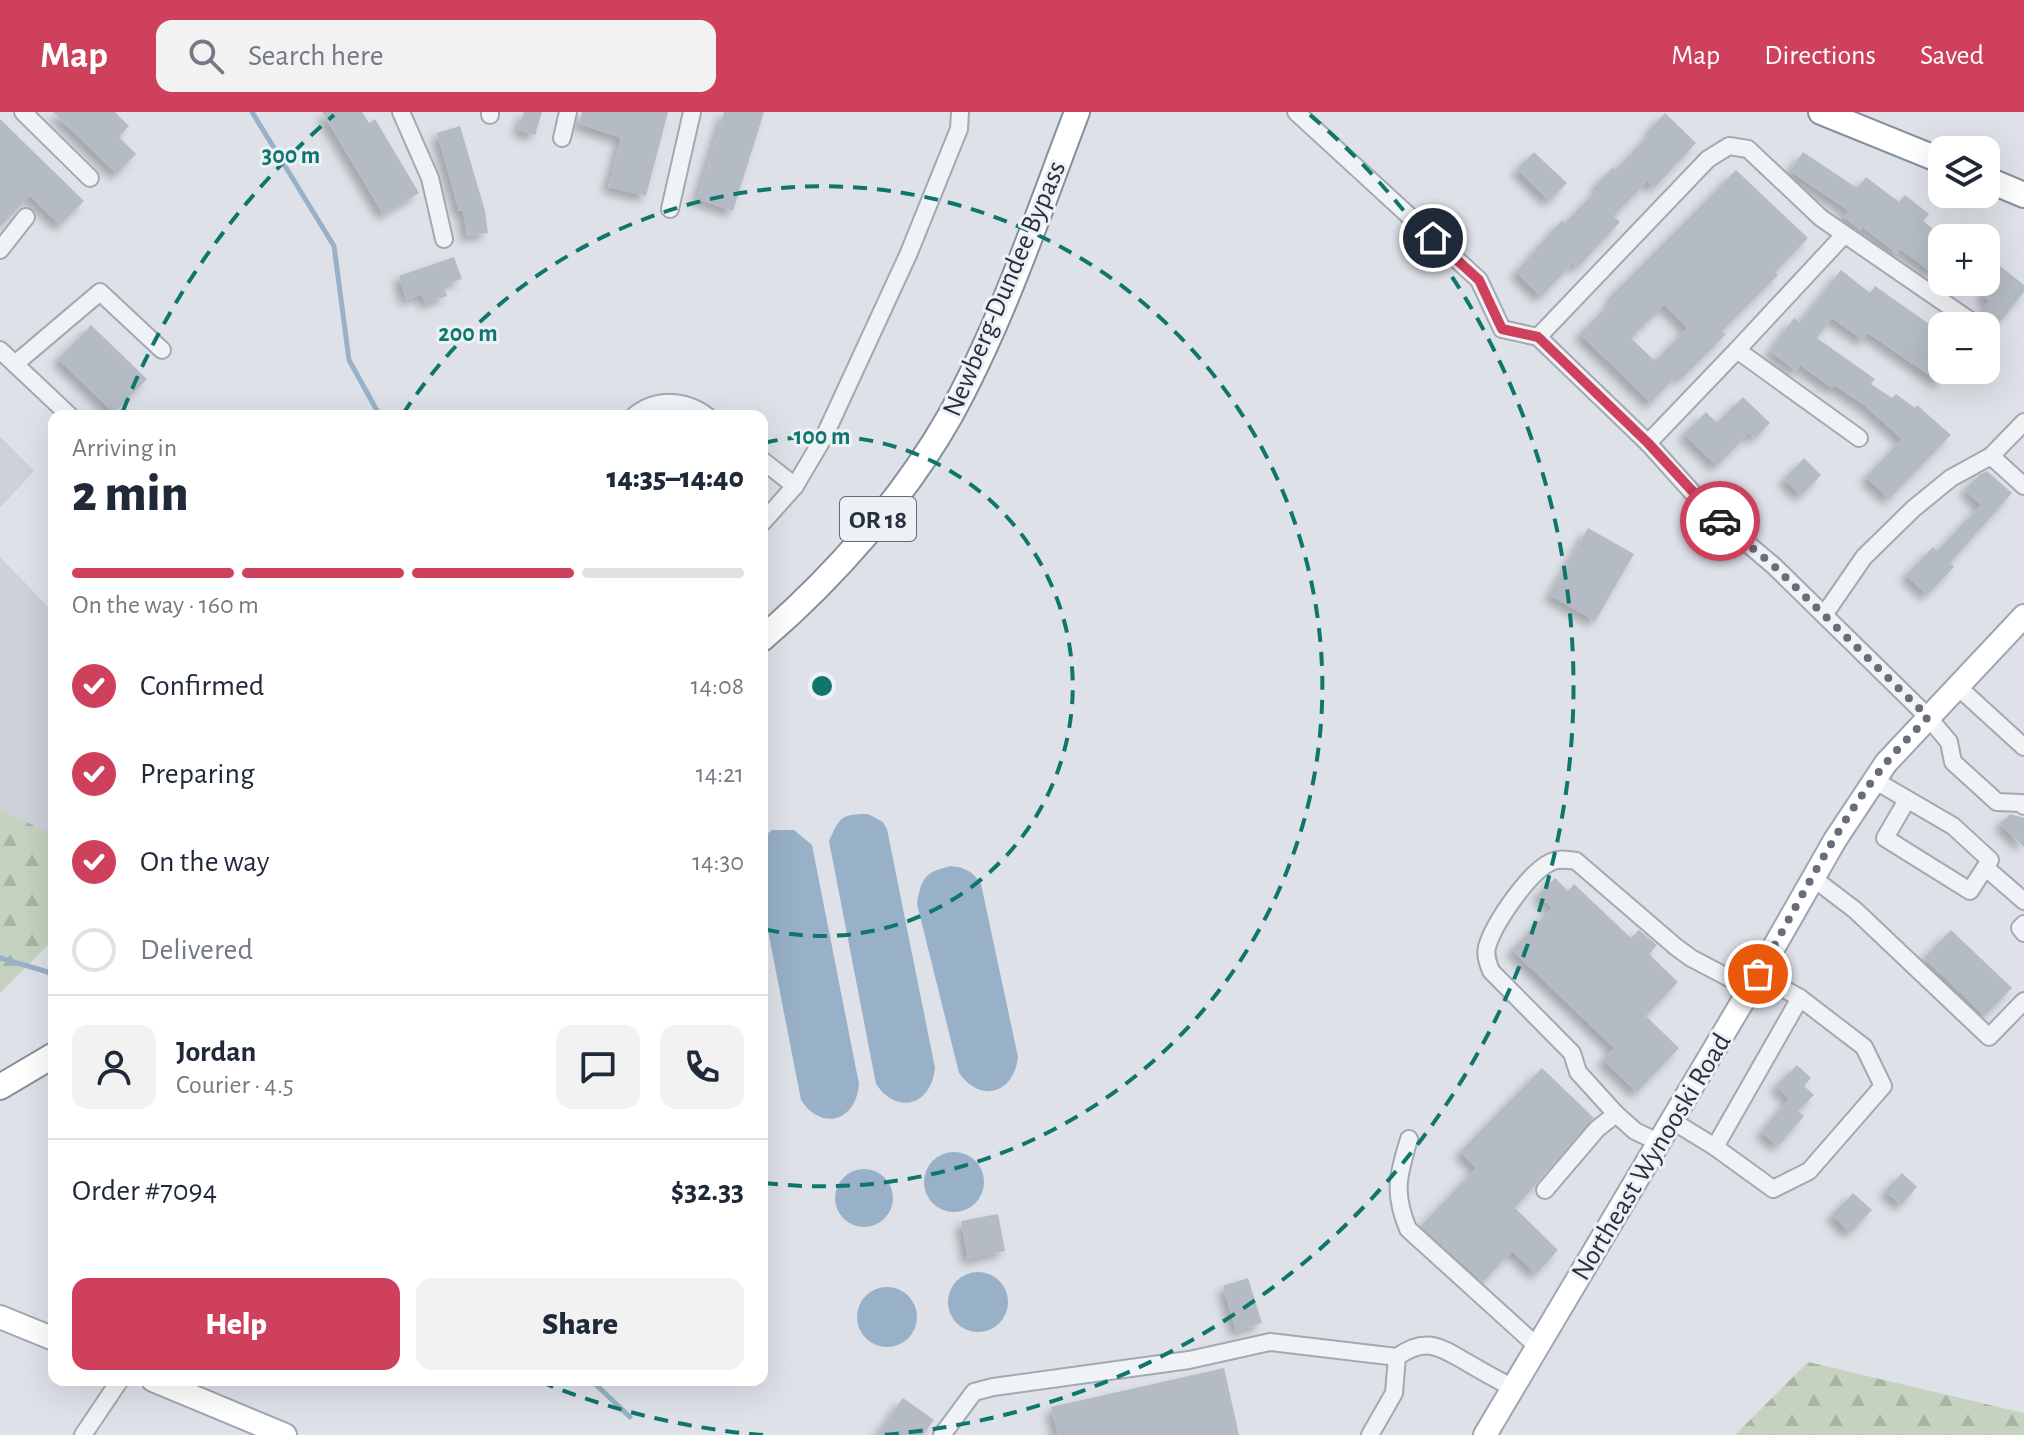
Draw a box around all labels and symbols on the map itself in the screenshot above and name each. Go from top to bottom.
text: 300 m [262,144,320,168]
street label: Newberg-Dundee Bypass [938,157,1071,421]
pin [1399,204,1467,272]
text: 200 m [438,322,498,346]
text: 100 m [794,425,850,449]
courier [1680,481,1760,561]
road number: OR 18 [840,497,916,541]
centre of rings [808,672,836,700]
pin [1724,940,1792,1008]
street label: Northeast Wynooski Road [1567,1029,1737,1285]

